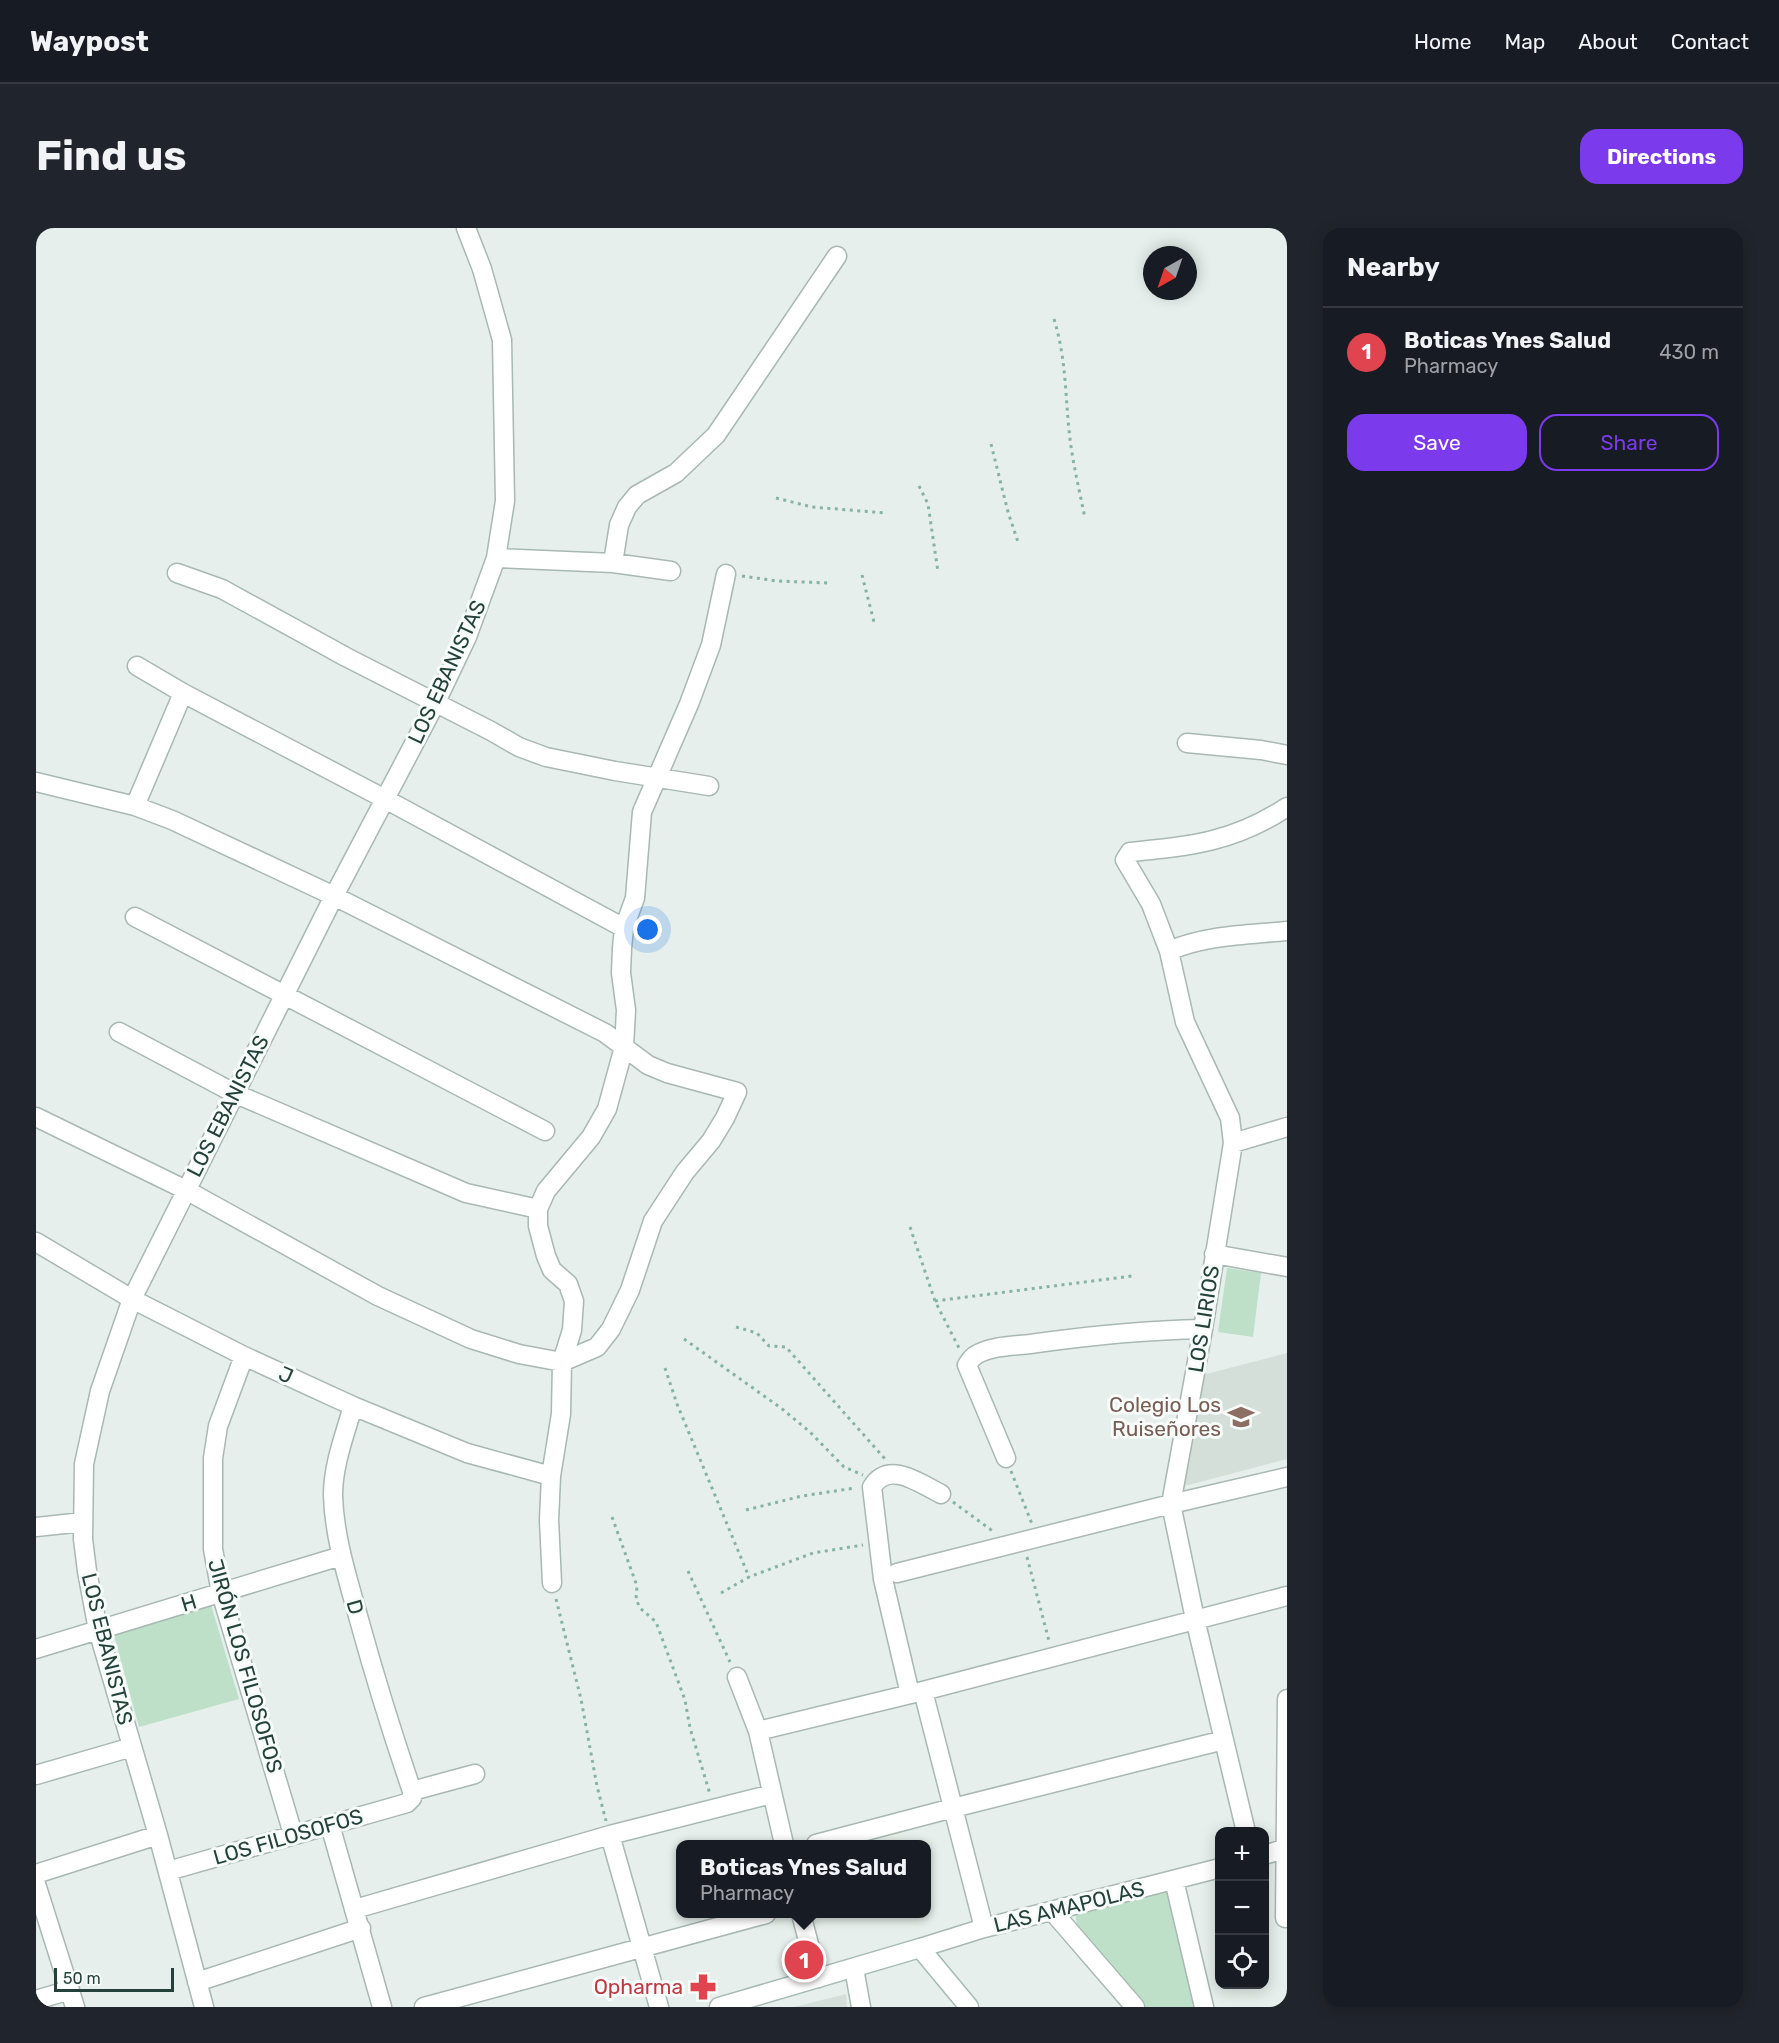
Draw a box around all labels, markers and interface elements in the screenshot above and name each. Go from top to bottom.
text: Waypost [30,25,149,58]
text: Home [1414,29,1471,54]
text: Map [1504,29,1545,54]
text: About [1578,29,1638,54]
text: Contact [1671,29,1749,54]
button: Directions [1580,129,1743,184]
text: Find us [36,131,187,181]
north arrow [1143,246,1197,300]
text: Nearby [1347,252,1440,283]
text: Boticas Ynes Salud [1404,327,1611,354]
text: 1 [1362,340,1371,364]
text: 430 m [1659,340,1719,364]
text: Pharmacy [1404,354,1498,378]
button: Save [1347,414,1527,471]
button: Share [1539,414,1719,471]
street label: LOS EBANISTAS [402,596,491,748]
your location [633,915,662,944]
street label: LOS EBANISTAS [181,1031,274,1181]
street label: LOS LIRIOS [1183,1263,1224,1374]
street label: J [275,1360,297,1389]
place label: Colegio Los Ruiseñores [1109,1392,1221,1441]
school or university icon: Colegio Los Ruiseñores [1226,1402,1256,1432]
street label: JIRÓN LOS FILOSOFOS [203,1556,288,1776]
street label: LOS EBANISTAS [77,1570,138,1727]
street label: H [178,1588,200,1617]
street label: D [341,1596,369,1617]
street label: LOS FILOSOFOS [210,1803,366,1870]
map controls [1215,1827,1269,1989]
button: + [1215,1827,1269,1881]
popup [676,1840,931,1918]
text: Boticas Ynes Salud [700,1854,907,1881]
street label: LAS AMAPOLAS [991,1876,1147,1937]
text: Pharmacy [700,1881,794,1905]
button: − [1215,1881,1269,1935]
button: locate [1215,1935,1269,1989]
pin: 1 [784,1938,824,1982]
scale bar [54,1965,174,1992]
text: 50 m [63,1969,101,1988]
pharmacy icon: Opharma [688,1972,718,2002]
place label: Opharma [594,1974,683,1999]

